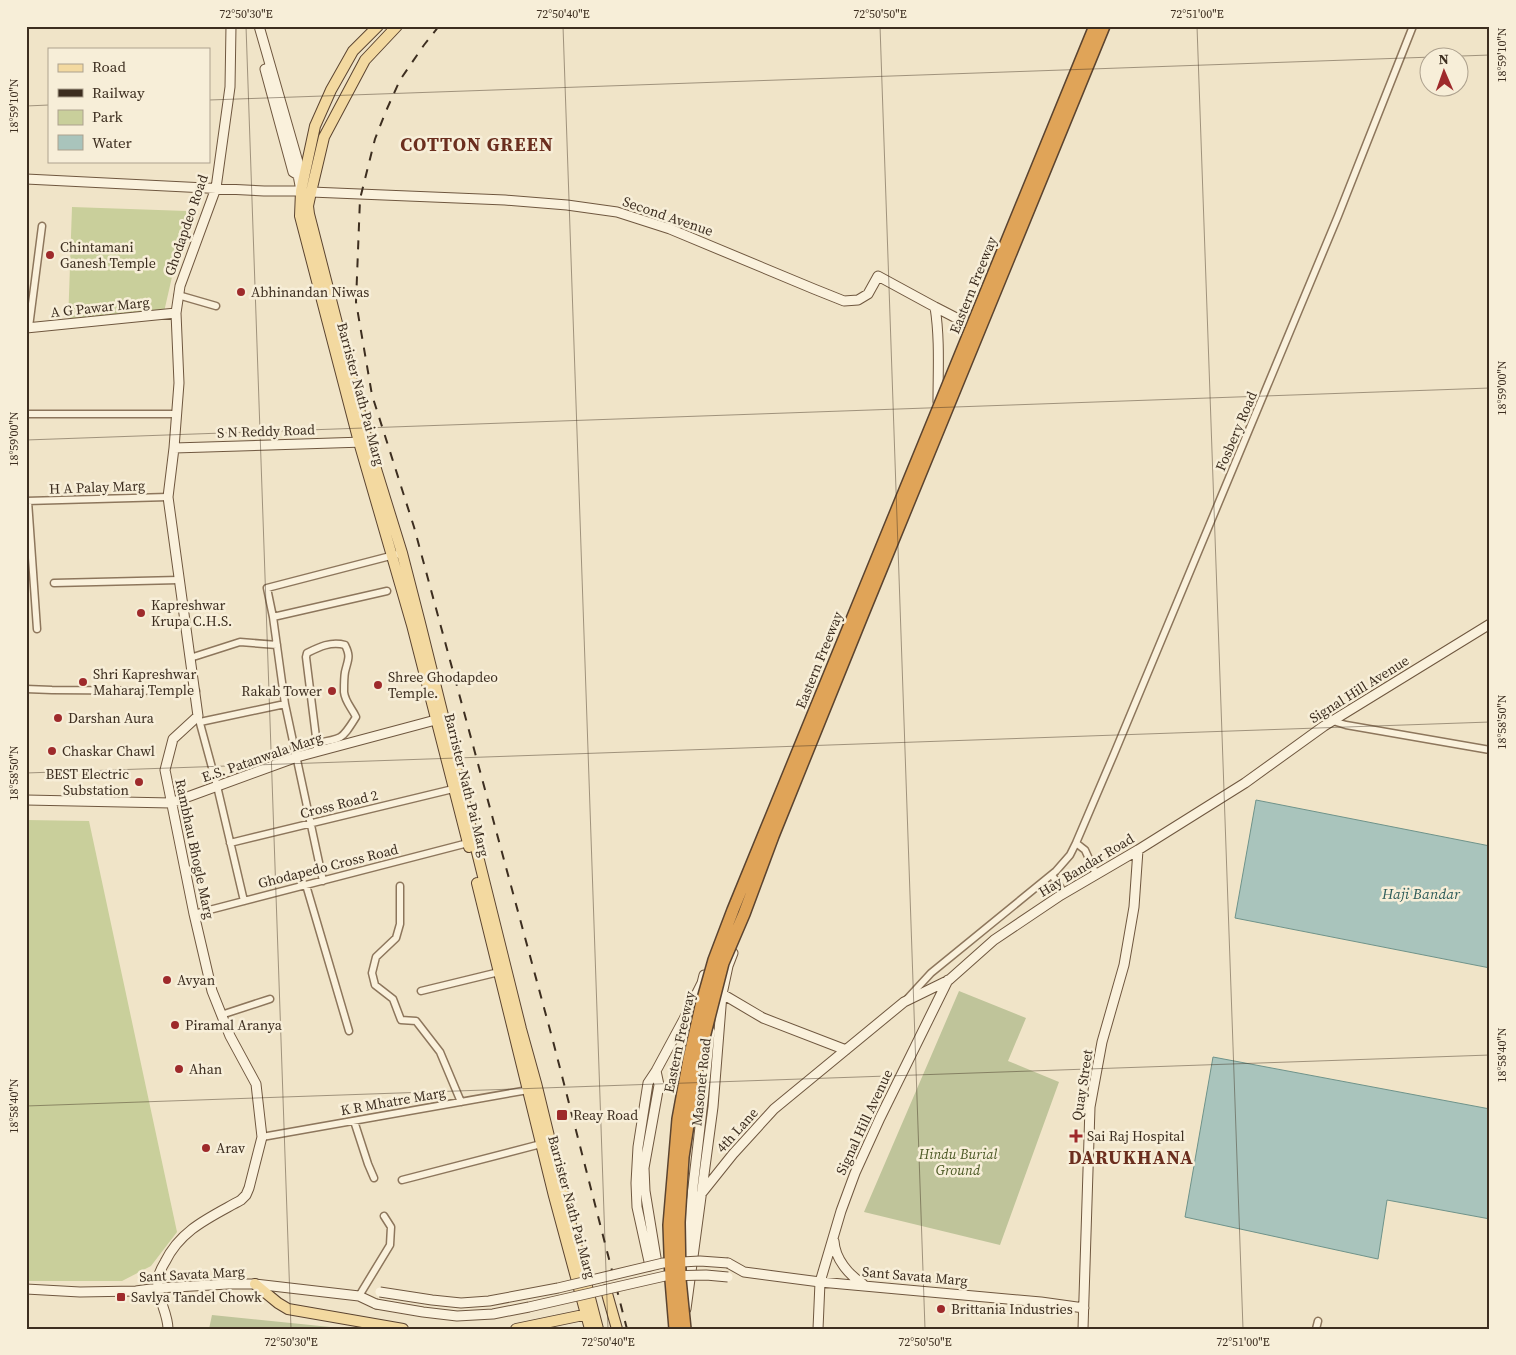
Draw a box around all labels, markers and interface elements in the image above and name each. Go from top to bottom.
text: 72°50'30"E [219,6,273,22]
text: 72°50'40"E [536,6,590,22]
text: 72°50'50"E [853,6,907,22]
text: 72°51'00"E [1170,6,1224,22]
text: 18°59'10"N [1494,27,1510,83]
legend [48,48,210,162]
north arrow [1418,48,1468,98]
text: N [1438,49,1449,69]
text: Road [92,56,126,77]
text: 18°59'10"N [6,78,22,134]
text: Railway [92,82,145,103]
text: Park [92,106,124,127]
district label: COTTON GREEN [400,131,554,157]
text: Water [92,132,133,153]
street label: Ghodapdeo Road [159,171,213,278]
street label: Second Avenue [620,191,716,241]
street label: Eastern Freeway [944,233,1002,337]
place label: Chintamani Ganesh Temple [60,237,156,273]
marker: Chintamani Ganesh Temple [44,249,56,261]
place label: Abhinandan Niwas [251,282,369,302]
marker: Abhinandan Niwas [235,286,247,298]
street label: A G Pawar Marg [49,292,151,322]
street label: Barrister Nath Pai Marg [332,320,390,468]
text: 18°59'00"N [1494,360,1510,416]
street label: Fosbery Road [1210,388,1262,474]
text: 18°59'00"N [6,411,22,467]
street label: S N Reddy Road [217,419,315,443]
street label: H A Palay Marg [49,475,145,499]
place label: Kapreshwar Krupa C.H.S. [151,595,232,631]
marker: Kapreshwar Krupa C.H.S. [135,607,147,619]
street label: Eastern Freeway [790,608,848,712]
street label: Signal Hill Avenue [1305,650,1413,728]
place label: Shri Kapreshwar Maharaj Temple [93,664,196,700]
place label: Shree Ghodapdeo Temple. [388,667,498,703]
marker: Shri Kapreshwar Maharaj Temple [77,676,89,688]
marker: Shree Ghodapdeo Temple. [372,679,384,691]
place label: Rakab Tower [241,681,322,701]
marker: Rakab Tower [326,685,338,697]
text: 18°58'50"N [1494,694,1510,750]
place label: Darshan Aura [68,708,155,728]
street label: Barrister Nath Pai Marg [439,711,495,859]
marker: Darshan Aura [52,712,64,724]
street label: E.S. Patanwala Marg [199,727,325,787]
place label: Chaskar Chawl [62,741,155,761]
text: 18°58'50"N [6,745,22,801]
marker: Chaskar Chawl [46,745,58,757]
place label: BEST Electric Substation [46,764,130,800]
marker: BEST Electric Substation [133,776,145,788]
street label: Rambhau Bhogle Marg [170,777,220,921]
street label: Cross Road 2 [298,785,380,823]
street label: Hay Bandar Road [1034,829,1138,901]
street label: Ghodapedo Cross Road [256,839,400,893]
water label: Haji Bandar [1381,883,1461,904]
place label: Avyan [177,970,216,990]
marker: Avyan [161,974,173,986]
street label: Eastern Freeway [658,989,700,1095]
place label: Piramal Aranya [185,1015,283,1035]
marker: Piramal Aranya [169,1019,181,1031]
text: 18°58'40"N [1494,1027,1510,1083]
street label: Masonet Road [686,1037,716,1127]
street label: Quay Street [1067,1048,1098,1122]
place label: Ahan [189,1059,223,1079]
marker: Ahan [173,1063,185,1075]
street label: Signal Hill Avenue [831,1066,897,1178]
text: 18°58'40"N [6,1078,22,1134]
street label: K R Mhatre Marg [339,1082,447,1120]
street label: 4th Lane [711,1103,763,1157]
place label: Reay Road [573,1105,638,1125]
marker: Reay Road [555,1108,569,1122]
place label: Sai Raj Hospital [1087,1126,1185,1146]
marker: Sai Raj Hospital [1069,1129,1083,1143]
street label: Barrister Nath Pai Marg [543,1133,601,1281]
place label: Arav [216,1138,245,1158]
marker: Arav [200,1142,212,1154]
park label: Hindu Burial Ground [918,1144,997,1180]
district label: DARUKHANA [1068,1144,1194,1170]
street label: Sant Savata Marg [139,1261,245,1287]
street label: Sant Savata Marg [861,1261,969,1291]
place label: Savlya Tandel Chowk [131,1287,262,1307]
marker: Savlya Tandel Chowk [115,1291,127,1303]
place label: Brittania Industries [951,1299,1073,1319]
marker: Brittania Industries [935,1303,947,1315]
text: 72°50'30"E [264,1334,318,1350]
text: 72°50'40"E [581,1334,635,1350]
text: 72°50'50"E [898,1334,952,1350]
text: 72°51'00"E [1216,1334,1270,1350]

